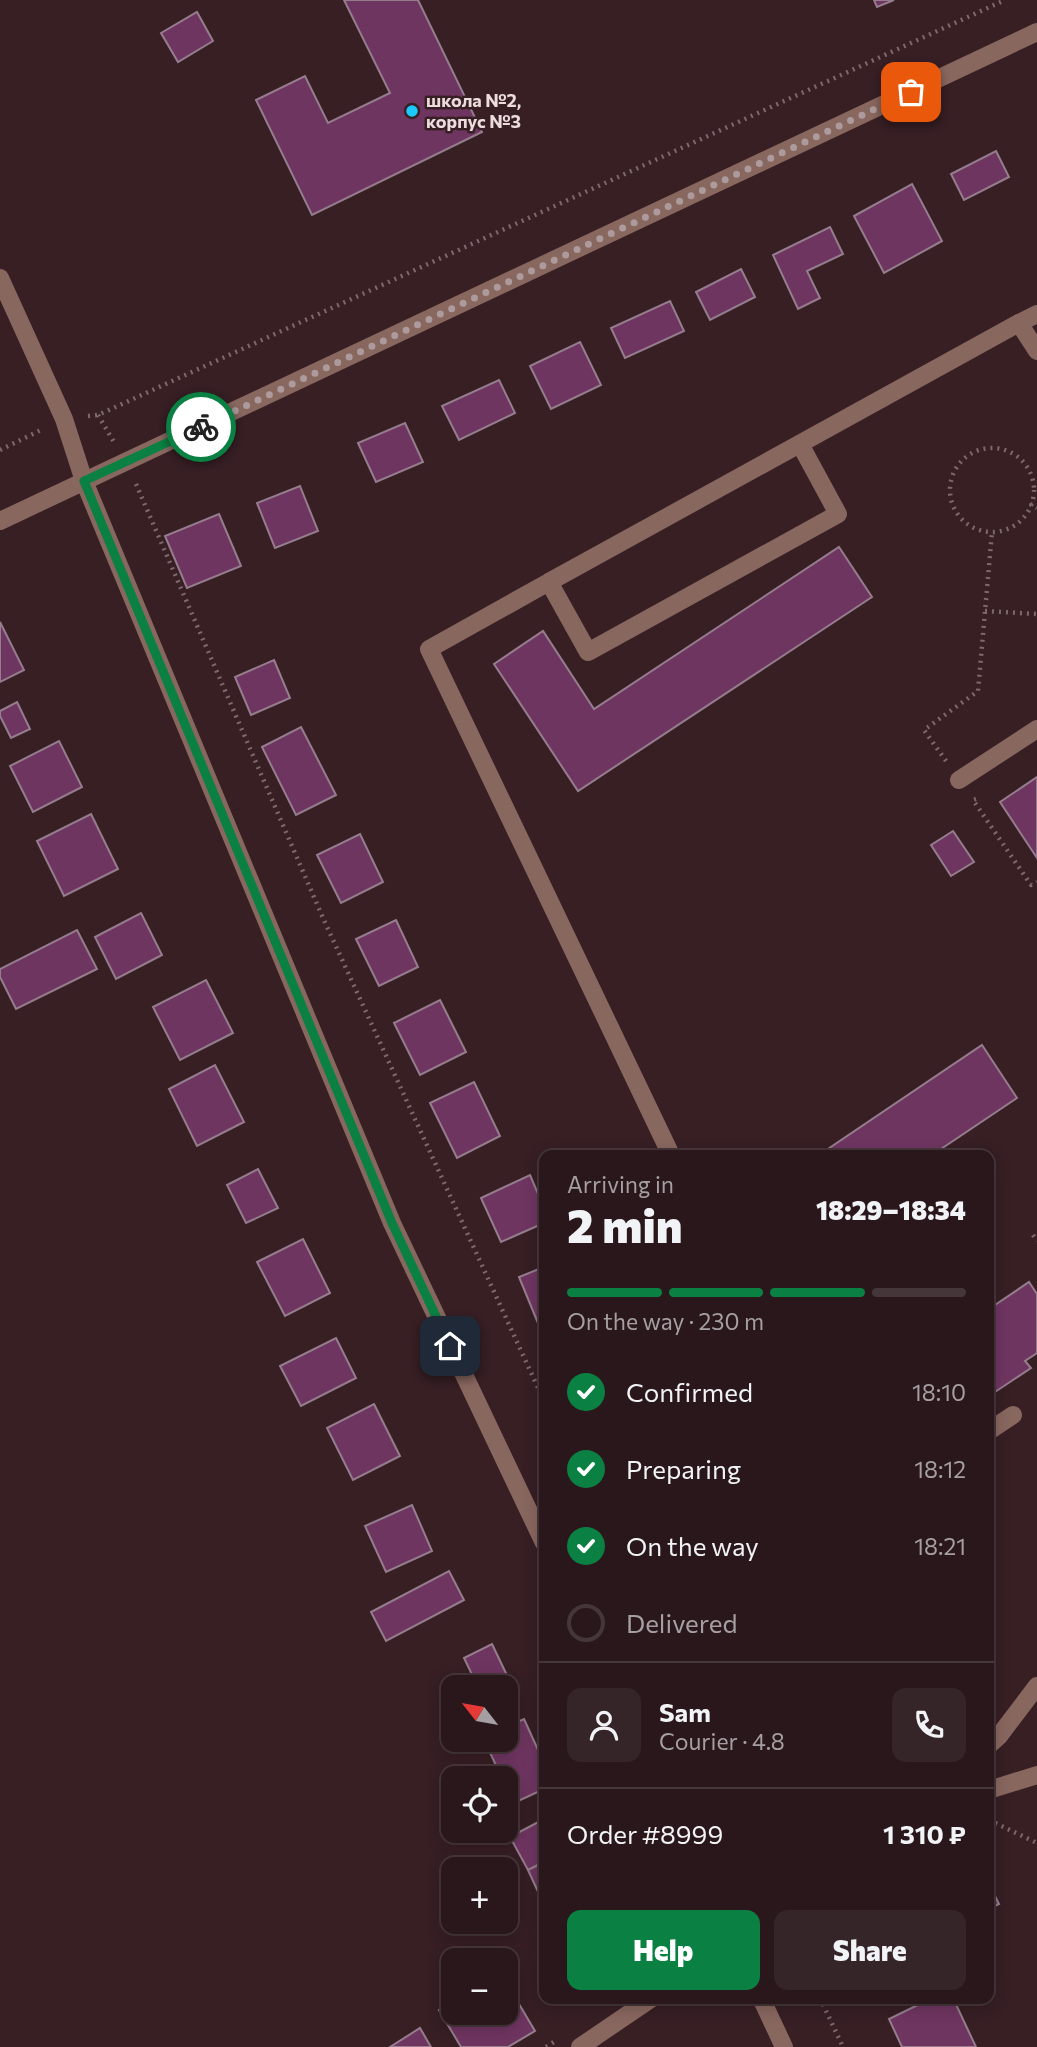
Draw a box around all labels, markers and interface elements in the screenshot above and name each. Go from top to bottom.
pin [881,62,941,122]
icon: bag [892,73,930,111]
place label: школа №2, корпус №3 [426,89,521,132]
marker: школа №2, корпус №3 [404,103,420,119]
courier [166,392,236,462]
icon: bike [182,408,220,446]
text: Arriving in [567,1170,674,1198]
text: 18:29–18:34 [816,1194,966,1225]
text: 2 min [567,1196,683,1252]
text: On the way · 230 m [567,1307,764,1335]
pin [420,1316,480,1376]
icon: home [431,1327,469,1365]
icon: check [567,1373,605,1411]
text: Confirmed [626,1376,753,1407]
text: 18:10 [912,1378,966,1406]
icon: check [567,1450,605,1488]
text: Preparing [626,1453,741,1484]
text: 18:12 [914,1455,966,1483]
icon: check [567,1527,605,1565]
text: On the way [626,1530,759,1561]
text: 18:21 [914,1532,966,1560]
text: Delivered [626,1607,737,1638]
north arrow [441,1675,518,1752]
map controls [441,1675,518,2025]
button: person [567,1688,641,1762]
button: phone [892,1688,966,1762]
text: Sam [659,1696,711,1727]
text: Courier · 4.8 [659,1727,785,1755]
button: locate [441,1766,518,1843]
text: Order #8999 [567,1818,723,1849]
text: 1 310 ₽ [883,1818,966,1849]
button: + [441,1857,518,1934]
button: Help [567,1910,760,1990]
button: Share [774,1910,966,1990]
button: − [441,1948,518,2025]

